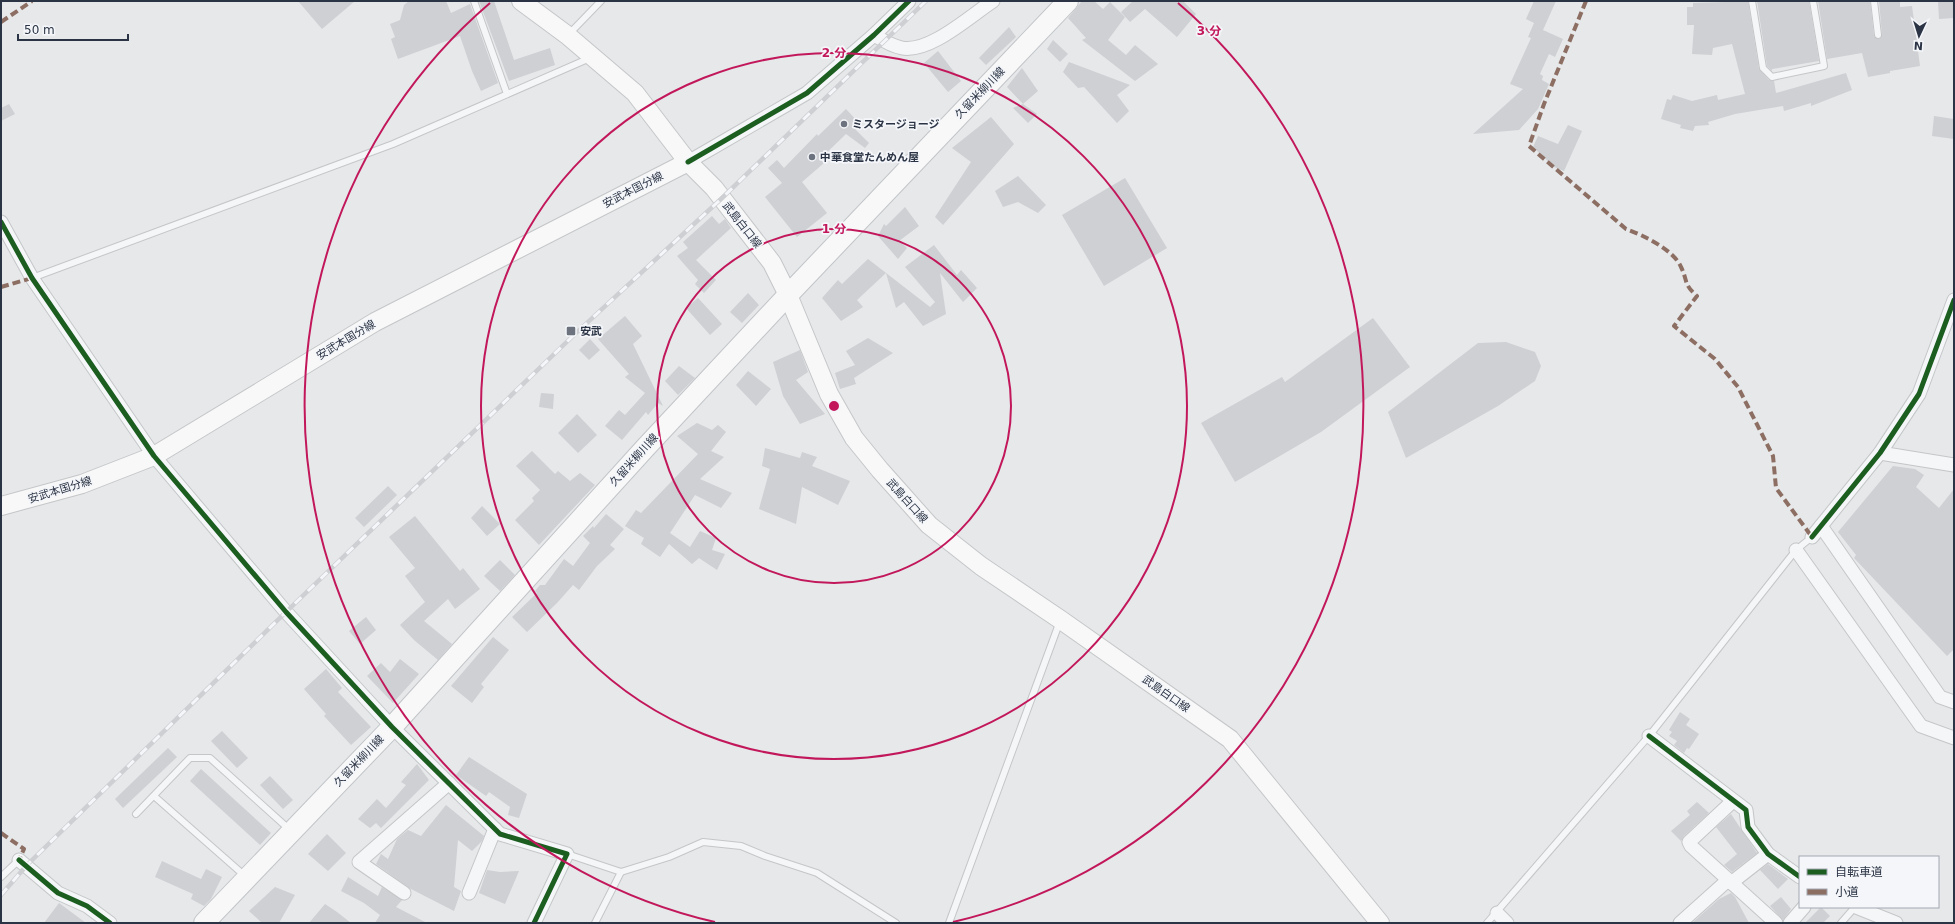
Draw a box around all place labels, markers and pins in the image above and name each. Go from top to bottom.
place label: ミスタージョージ [852,118,940,131]
marker: ミスタージョージ [839,119,849,129]
place label: 中華食堂たんめん屋 [820,151,919,164]
marker: 中華食堂たんめん屋 [807,152,817,162]
marker: 安武 [565,325,577,337]
place label: 安武 [580,325,602,338]
centre of rings [827,399,841,413]

